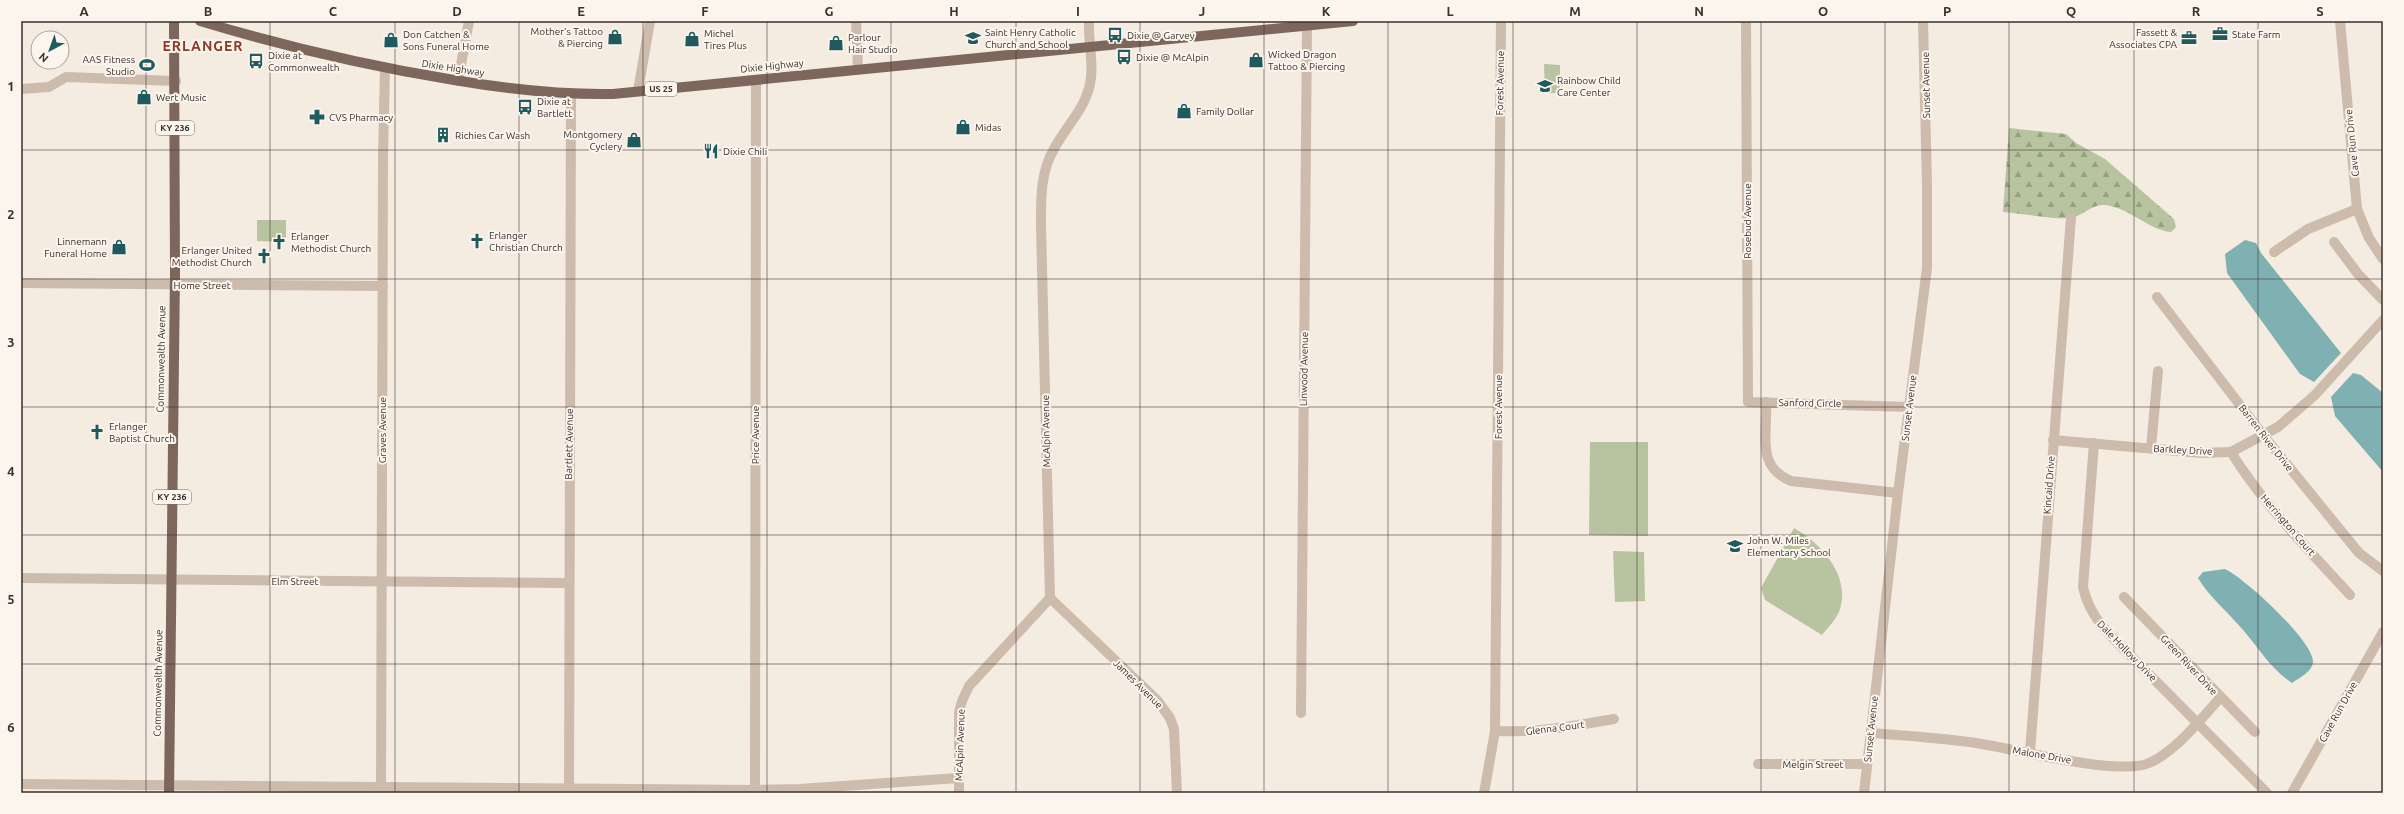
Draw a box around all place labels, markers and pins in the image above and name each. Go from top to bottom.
office icon: State Farm [2211,25,2229,43]
place label: Mother's Tattoo & Piercing [531,26,603,49]
bus stop icon: Dixie @ Garvey [1106,26,1124,44]
place label: Saint Henry Catholic Church and School [985,27,1076,50]
place label: Fassett & Associates CPA [2109,27,2177,50]
shop icon: Mother's Tattoo & Piercing [606,28,624,46]
place label: Michel Tires Plus [704,28,747,51]
place label: Don Catchen & Sons Funeral Home [403,29,489,52]
school or university icon: Saint Henry Catholic Church and School [964,29,982,47]
office icon: Fassett & Associates CPA [2180,29,2198,47]
place label: State Farm [2232,29,2280,40]
shop icon: Michel Tires Plus [683,30,701,48]
place label: Dixie @ Garvey [1127,30,1195,41]
shop icon: Don Catchen & Sons Funeral Home [382,31,400,49]
place label: Parlour Hair Studio [848,32,898,55]
shop icon: Parlour Hair Studio [827,34,845,52]
bus stop icon: Dixie @ McAlpin [1115,48,1133,66]
place label: Wicked Dragon Tattoo & Piercing [1268,49,1345,72]
place label: Dixie at Commonwealth [268,50,339,73]
shop icon: Wicked Dragon Tattoo & Piercing [1247,51,1265,69]
bus stop icon: Dixie at Commonwealth [247,52,265,70]
place label: Dixie @ McAlpin [1136,52,1209,63]
place label: AAS Fitness Studio [82,54,135,77]
sports icon: AAS Fitness Studio [138,56,156,74]
place label: Rainbow Child Care Center [1557,75,1621,98]
school or university icon: Rainbow Child Care Center [1536,77,1554,95]
shop icon: Wert Music [135,88,153,106]
place label: Wert Music [156,92,207,103]
place label: Dixie at Bartlett [537,96,572,119]
bus stop icon: Dixie at Bartlett [516,98,534,116]
shop icon: Family Dollar [1175,102,1193,120]
place label: Family Dollar [1196,106,1254,117]
pharmacy icon: CVS Pharmacy [308,108,326,126]
place label: CVS Pharmacy [329,112,393,123]
shop icon: Midas [954,118,972,136]
place label: Midas [975,122,1001,133]
building icon: Richies Car Wash [434,126,452,144]
place label: Montgomery Cyclery [563,129,622,152]
place label: Richies Car Wash [455,130,530,141]
shop icon: Montgomery Cyclery [625,131,643,149]
restaurant icon: Dixie Chili [702,142,720,160]
place label: Dixie Chili [723,146,767,157]
place label: Erlanger Christian Church [489,230,563,253]
place label: Erlanger Methodist Church [291,231,371,254]
church icon: Erlanger Christian Church [468,232,486,250]
church icon: Erlanger Methodist Church [270,233,288,251]
place label: Linnemann Funeral Home [44,236,107,259]
shop icon: Linnemann Funeral Home [110,238,128,256]
place label: Erlanger United Methodist Church [172,245,252,268]
church icon: Erlanger United Methodist Church [255,247,273,265]
place label: Erlanger Baptist Church [109,421,175,444]
church icon: Erlanger Baptist Church [88,423,106,441]
place label: John W. Miles Elementary School [1747,535,1831,558]
school or university icon: John W. Miles Elementary School [1726,537,1744,555]

